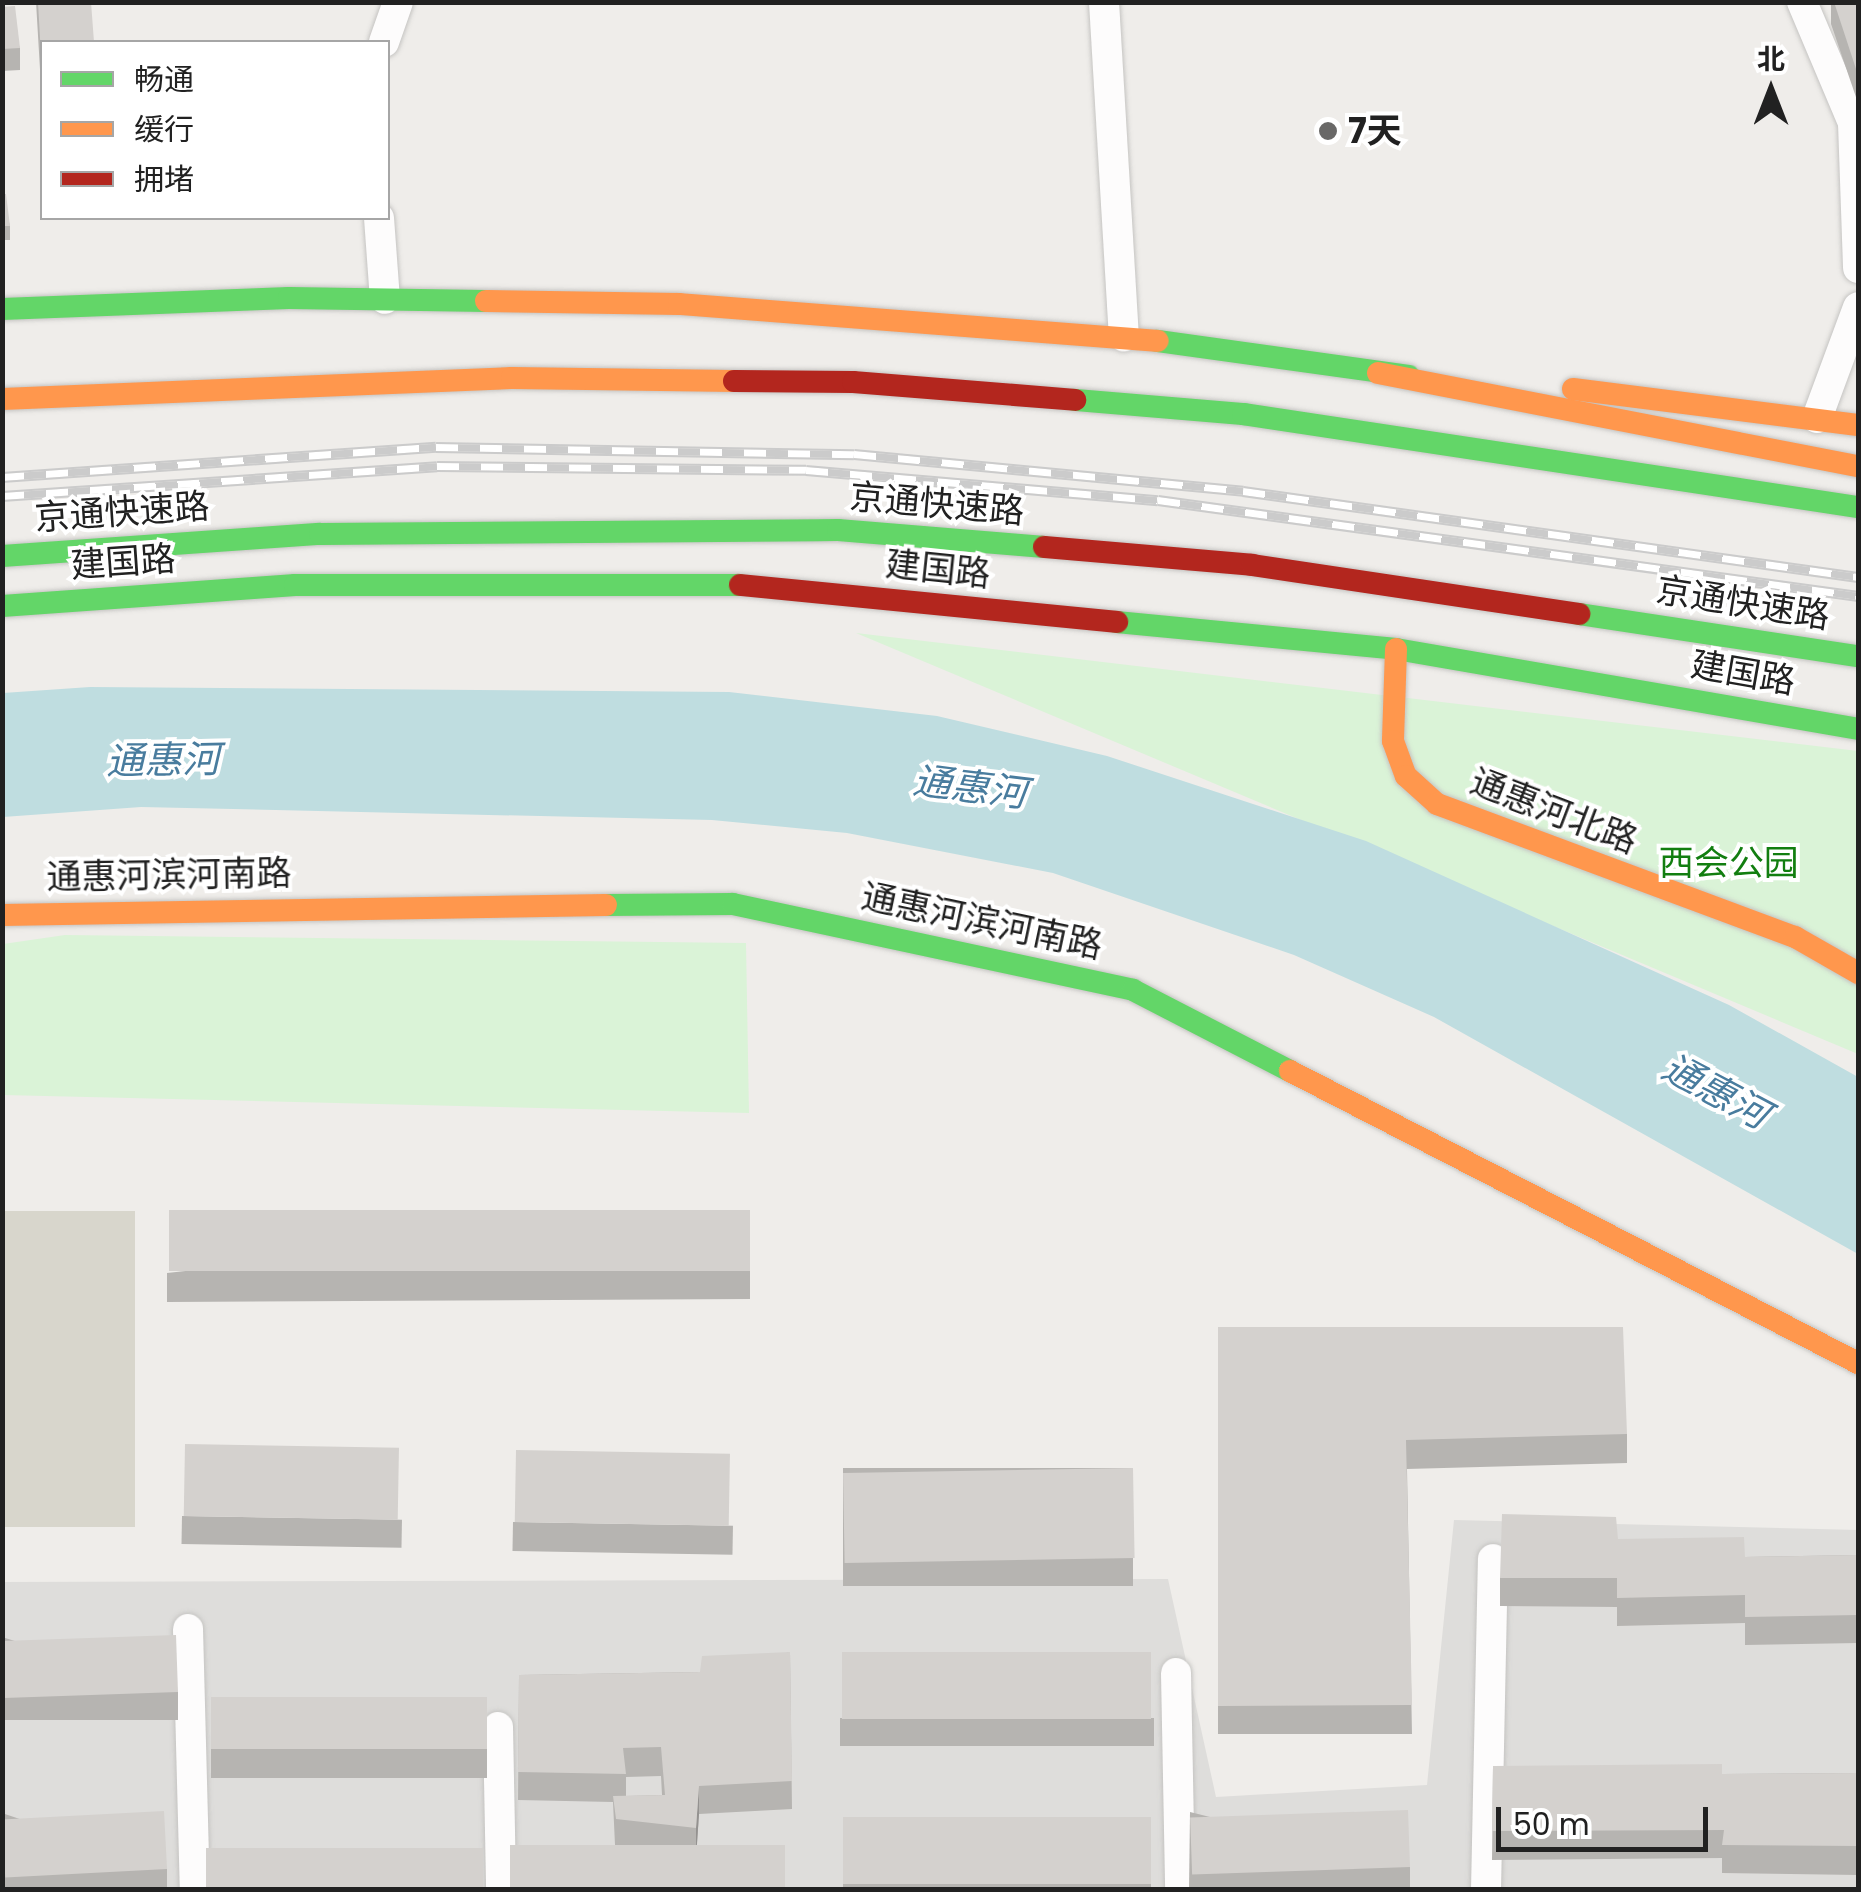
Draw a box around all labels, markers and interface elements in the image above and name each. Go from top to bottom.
legend [40,40,390,220]
north arrow [1721,40,1821,140]
text: 北 [1757,40,1785,79]
text: 畅通 [134,58,194,101]
text: 缓行 [134,108,194,151]
place label: 7天 [1348,110,1402,152]
marker: 7天 [1317,120,1339,142]
text: 拥堵 [134,158,194,201]
street label: 京通快速路 [848,475,1026,533]
street label: 京通快速路 [33,485,211,539]
street label: 建国路 [69,537,177,587]
street label: 建国路 [884,543,992,595]
street label: 京通快速路 [1653,569,1833,637]
street label: 建国路 [1688,643,1798,703]
water label: 通惠河 [106,736,220,784]
water label: 通惠河 [911,757,1029,817]
street label: 通惠河北路 [1465,760,1643,862]
park label: 西会公园 [1659,842,1799,884]
street label: 通惠河滨河南路 [46,852,292,898]
street label: 通惠河滨河南路 [858,875,1106,967]
water label: 通惠河 [1655,1044,1777,1138]
scale bar [1501,1787,1714,1849]
text: 50 m [1513,1803,1590,1846]

